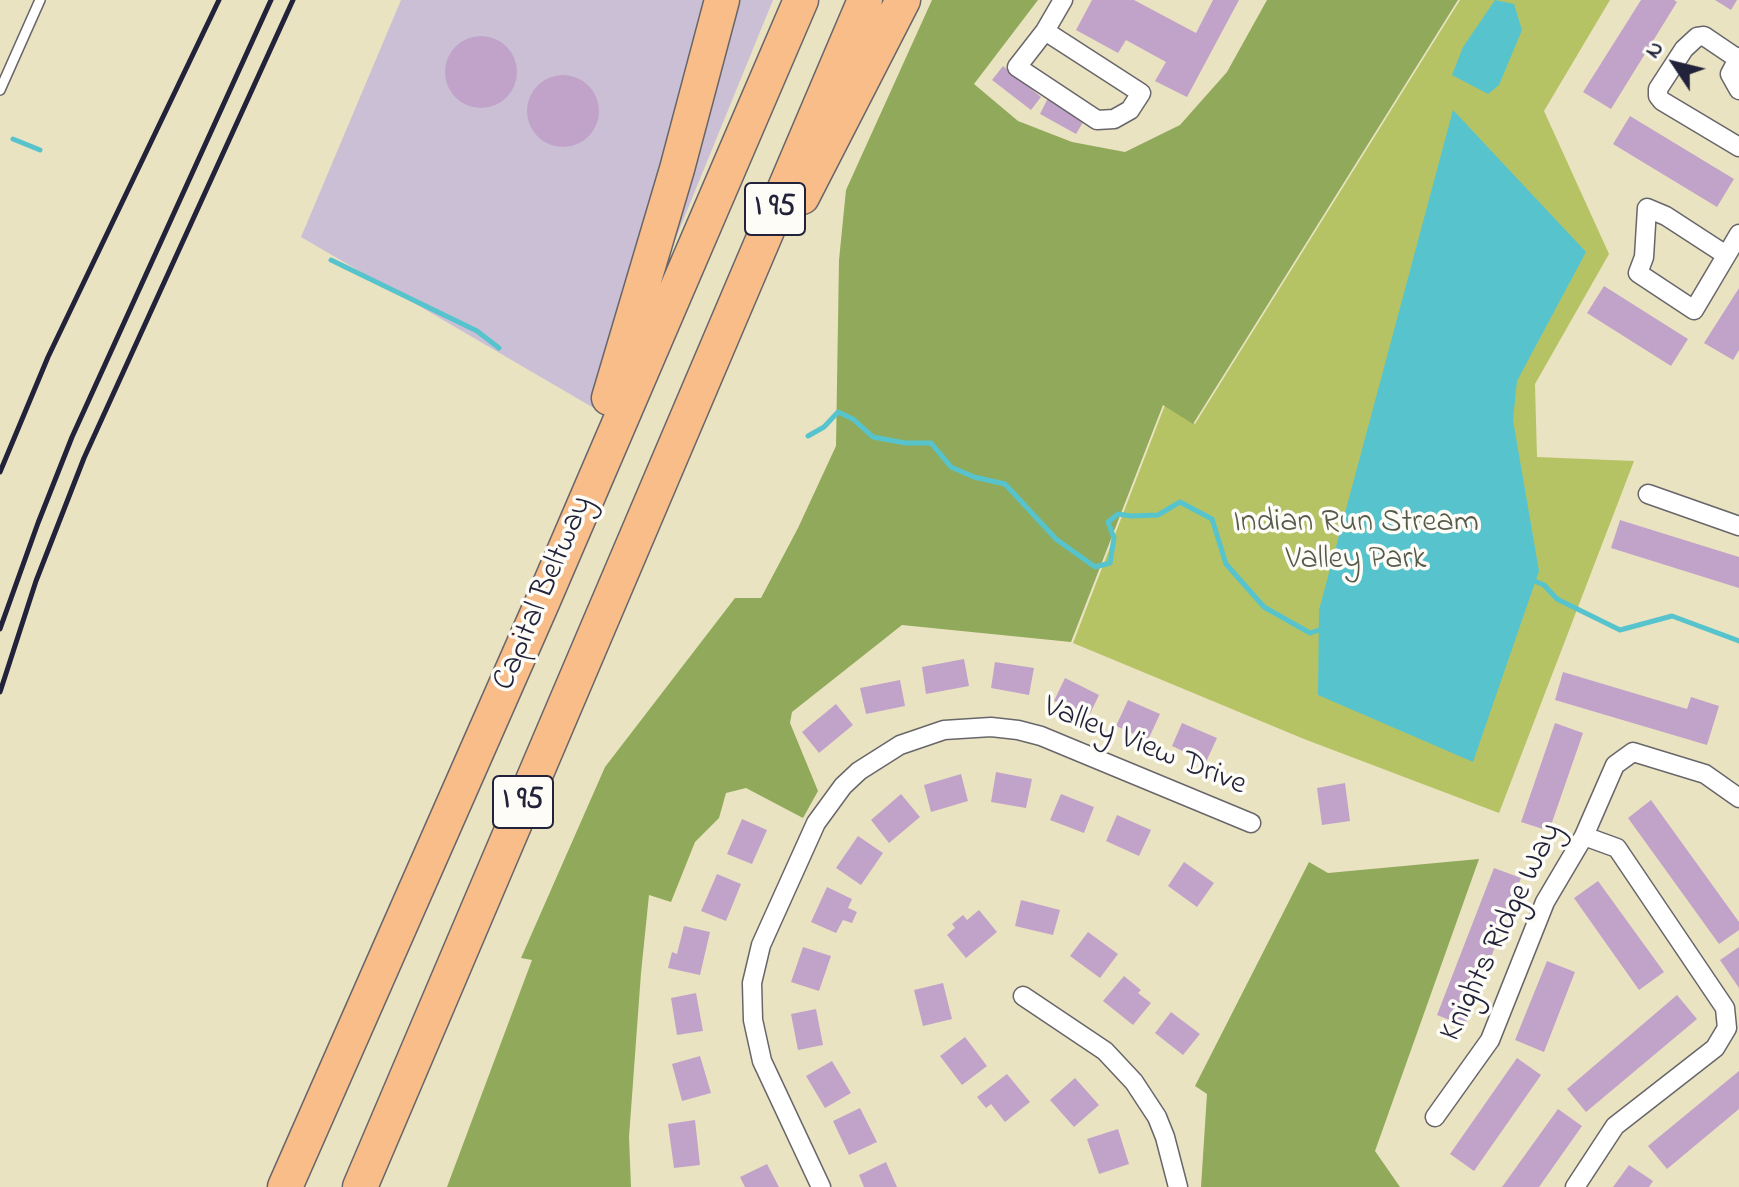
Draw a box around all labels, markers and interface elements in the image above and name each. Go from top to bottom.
north arrow [1635,24,1715,104]
text: N [1638,35,1673,66]
road number: I 95 [745,183,805,235]
street label: Capital Beltway [487,491,603,697]
park label: Indian Run Stream Valley Park [1233,506,1479,581]
street label: Valley View Drive [1037,690,1251,806]
road number: I 95 [493,776,553,828]
street label: Knights Ridge Way [1433,817,1573,1049]

